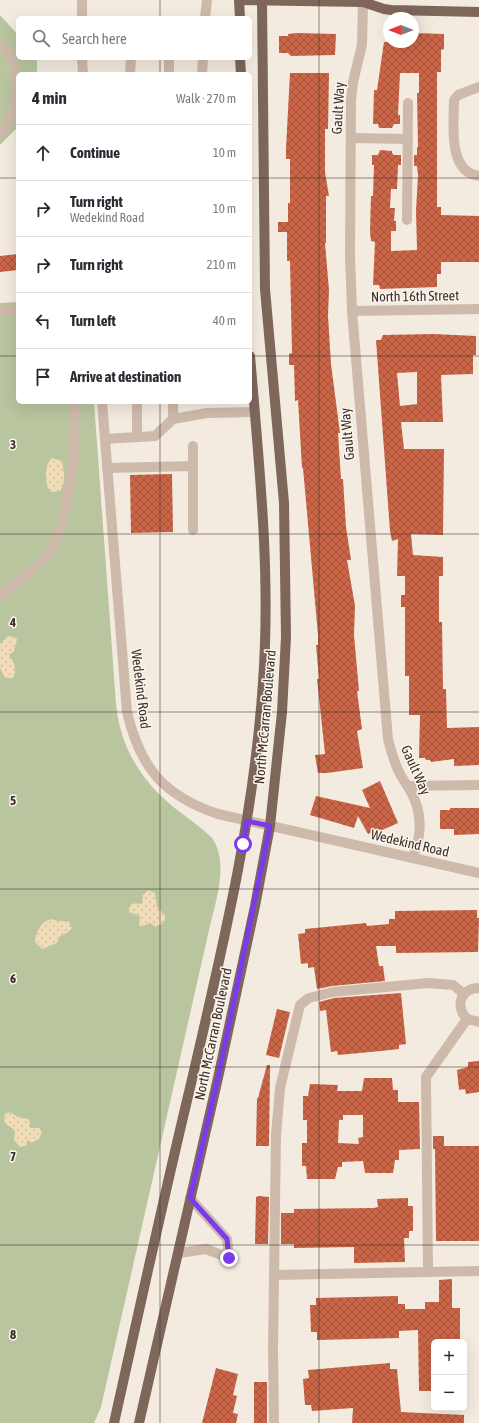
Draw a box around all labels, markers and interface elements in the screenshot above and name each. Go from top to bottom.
north arrow [383,12,419,48]
search box [16,16,252,60]
icon: search [30,27,52,49]
text: Search here [62,30,127,47]
street label: Gault Way [329,81,347,135]
text: 4 min [32,88,67,108]
text: Walk · 270 m [176,91,236,106]
icon: ahead [32,142,54,164]
text: Continue [70,144,120,161]
text: 10 m [213,145,236,160]
text: Turn right [70,193,123,210]
icon: right [32,198,54,220]
text: 10 m [213,201,236,216]
text: Wedekind Road [70,210,144,225]
icon: right [32,254,54,276]
text: Turn right [70,256,123,273]
text: 210 m [207,257,236,272]
street label: North 16th Street [371,287,459,305]
icon: left [32,310,54,332]
text: Turn left [70,312,116,329]
text: 40 m [213,313,236,328]
icon: arrive [32,366,54,388]
text: Arrive at destination [70,368,181,385]
street label: Gault Way [337,407,357,461]
text: 3 [10,437,16,452]
text: 4 [9,615,16,630]
street label: Wedekind Road [128,648,154,730]
street label: North McCarran Boulevard [251,649,279,785]
street label: Gault Way [398,743,434,797]
text: 5 [10,793,16,808]
street label: Wedekind Road [369,826,451,860]
route start [234,835,252,853]
street label: North McCarran Boulevard [191,966,235,1102]
text: 6 [10,971,16,986]
text: 7 [10,1149,16,1164]
route end [220,1249,238,1267]
text: 8 [10,1327,16,1342]
map controls [431,1339,467,1411]
button: + [431,1339,467,1375]
button: − [431,1375,467,1411]

